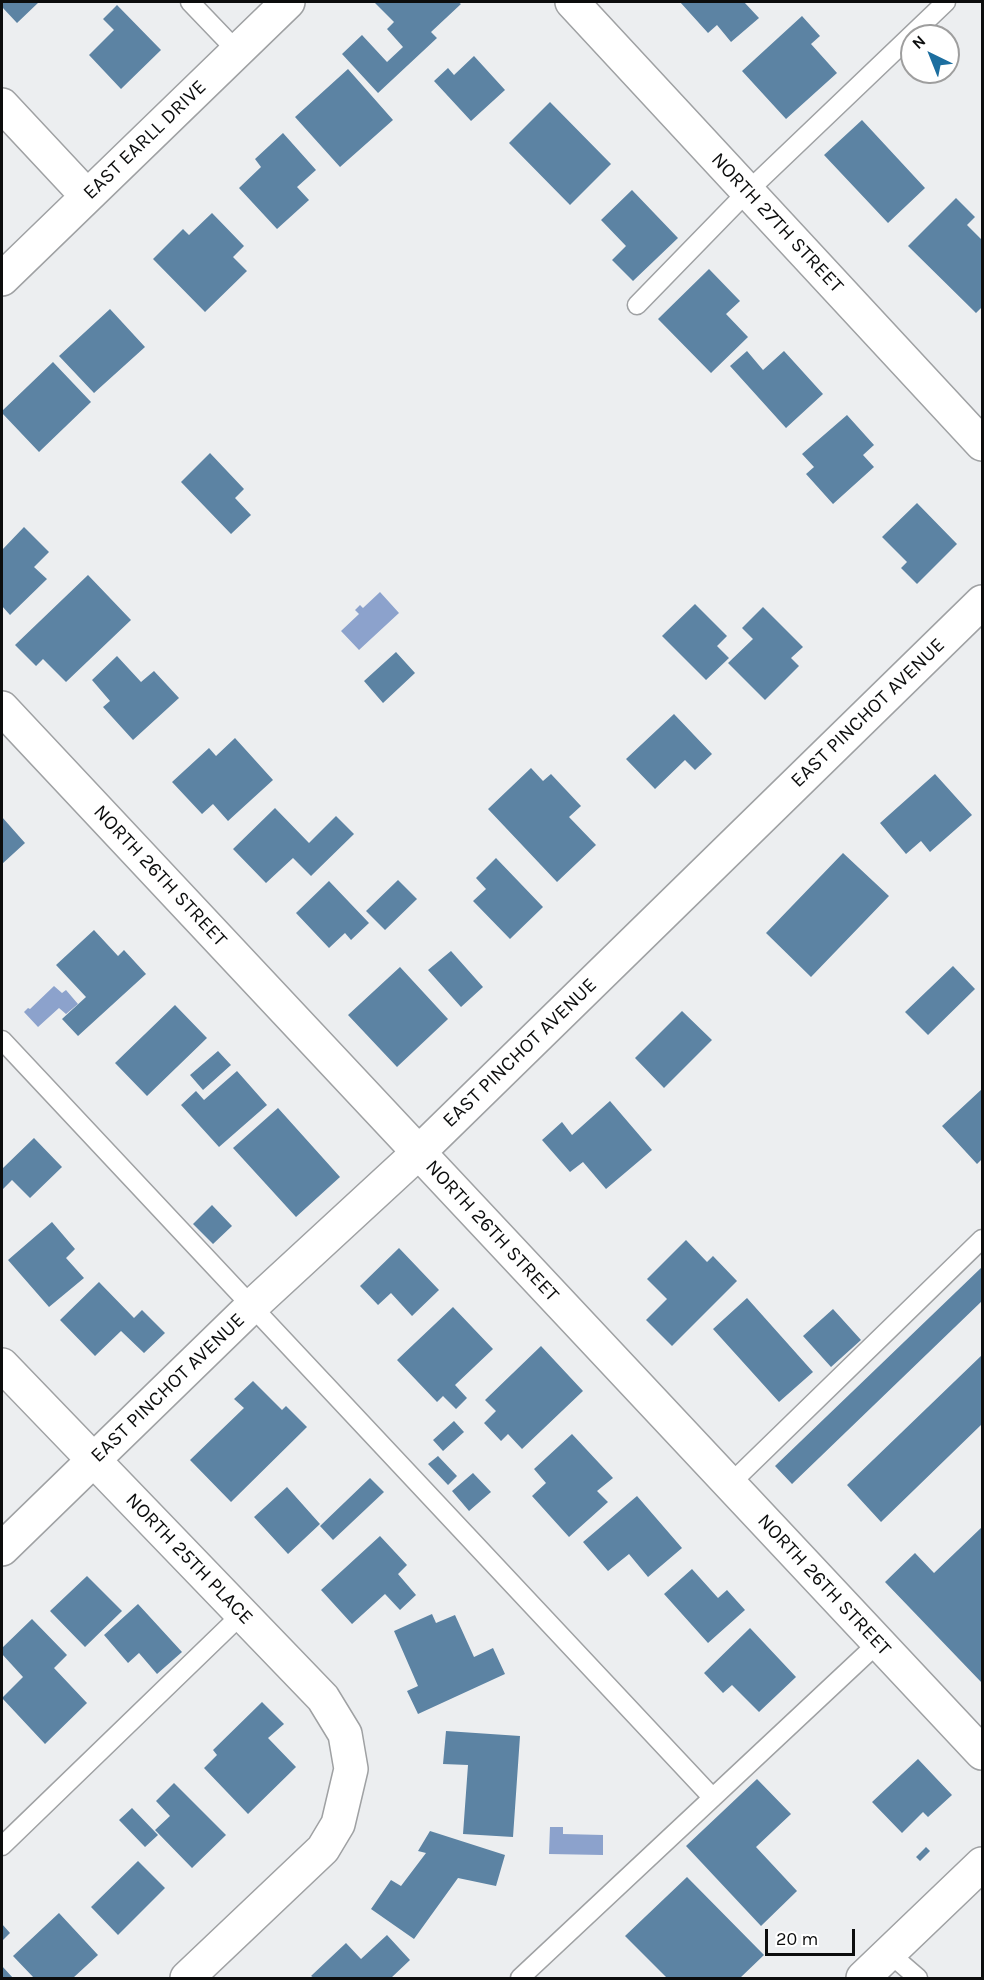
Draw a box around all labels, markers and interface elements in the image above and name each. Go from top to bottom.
north arrow [900,24,960,84]
text: N [908,31,929,53]
street label: EAST EARLL DRIVE [79,75,211,205]
street label: NORTH 27TH STREET [706,148,848,298]
street label: EAST PINCHOT AVENUE [786,633,950,793]
street label: NORTH 26TH STREET [88,800,232,952]
street label: EAST PINCHOT AVENUE [438,973,602,1133]
street label: NORTH 26TH STREET [420,1155,564,1307]
street label: EAST PINCHOT AVENUE [86,1308,250,1468]
street label: NORTH 25TH PLACE [120,1488,258,1630]
street label: NORTH 26TH STREET [752,1509,896,1661]
scale bar [768,1917,858,1955]
text: 20 m [776,1928,818,1950]

